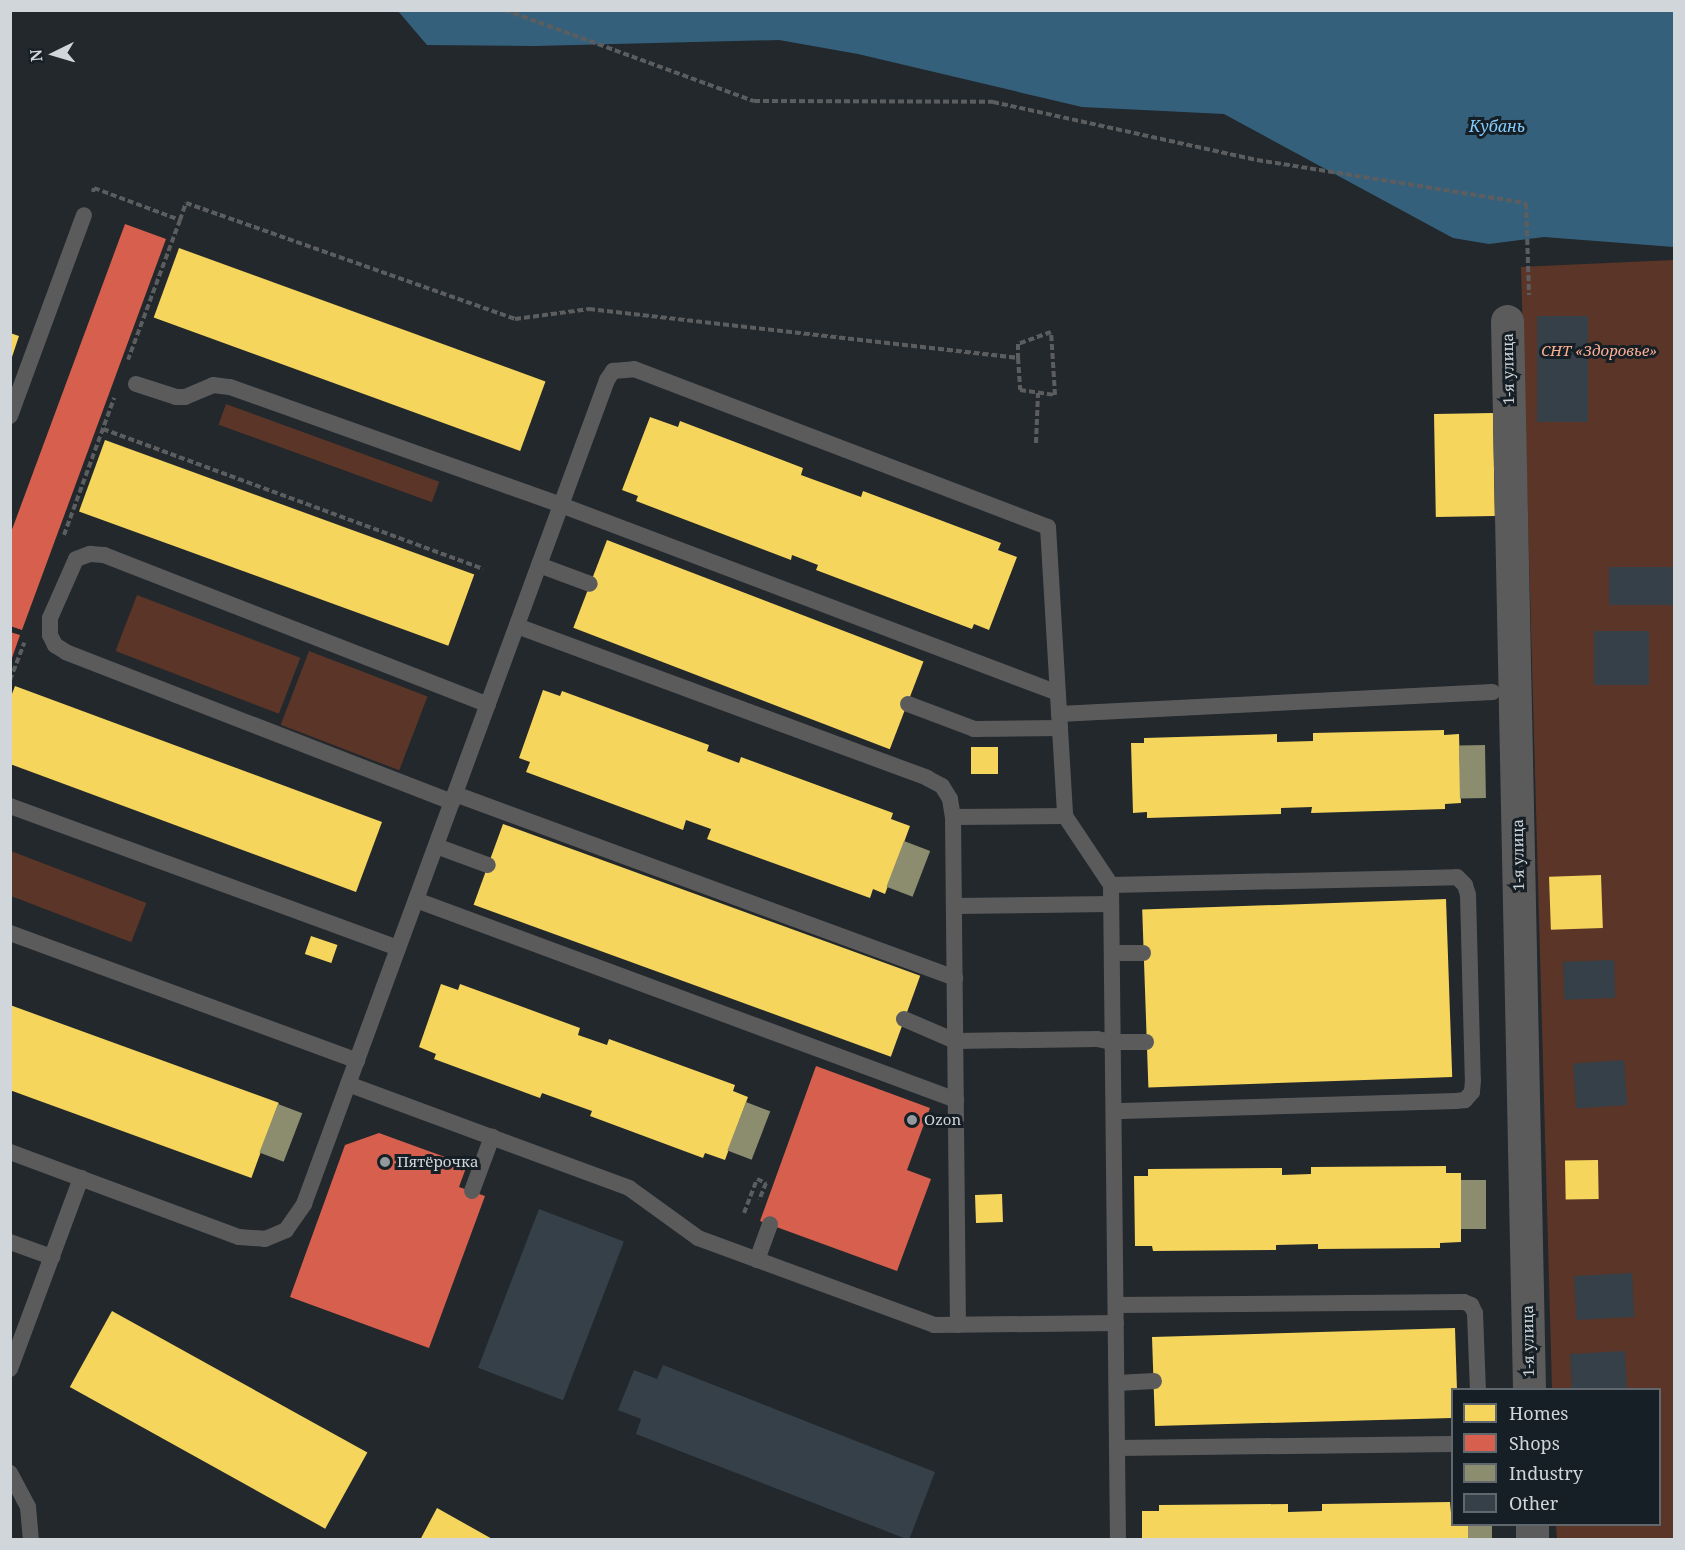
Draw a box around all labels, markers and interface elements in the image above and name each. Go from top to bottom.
north arrow [24,24,84,84]
text: N [25,48,48,63]
water label: Кубань [1469,116,1525,136]
street label: 1-я улица [1498,333,1518,405]
park label: СНТ «Здоровье» [1541,342,1657,360]
street label: 1-я улица [1508,819,1528,891]
place label: Ozon [924,1111,961,1129]
marker: Ozon [905,1113,919,1127]
place label: Пятёрочка [397,1153,478,1171]
marker: Пятёрочка [378,1155,392,1169]
street label: 1-я улица [1518,1305,1538,1377]
legend [1451,1388,1661,1526]
text: Homes [1509,1401,1568,1425]
text: Shops [1509,1431,1560,1455]
text: Industry [1509,1461,1583,1485]
text: Other [1509,1491,1558,1515]

